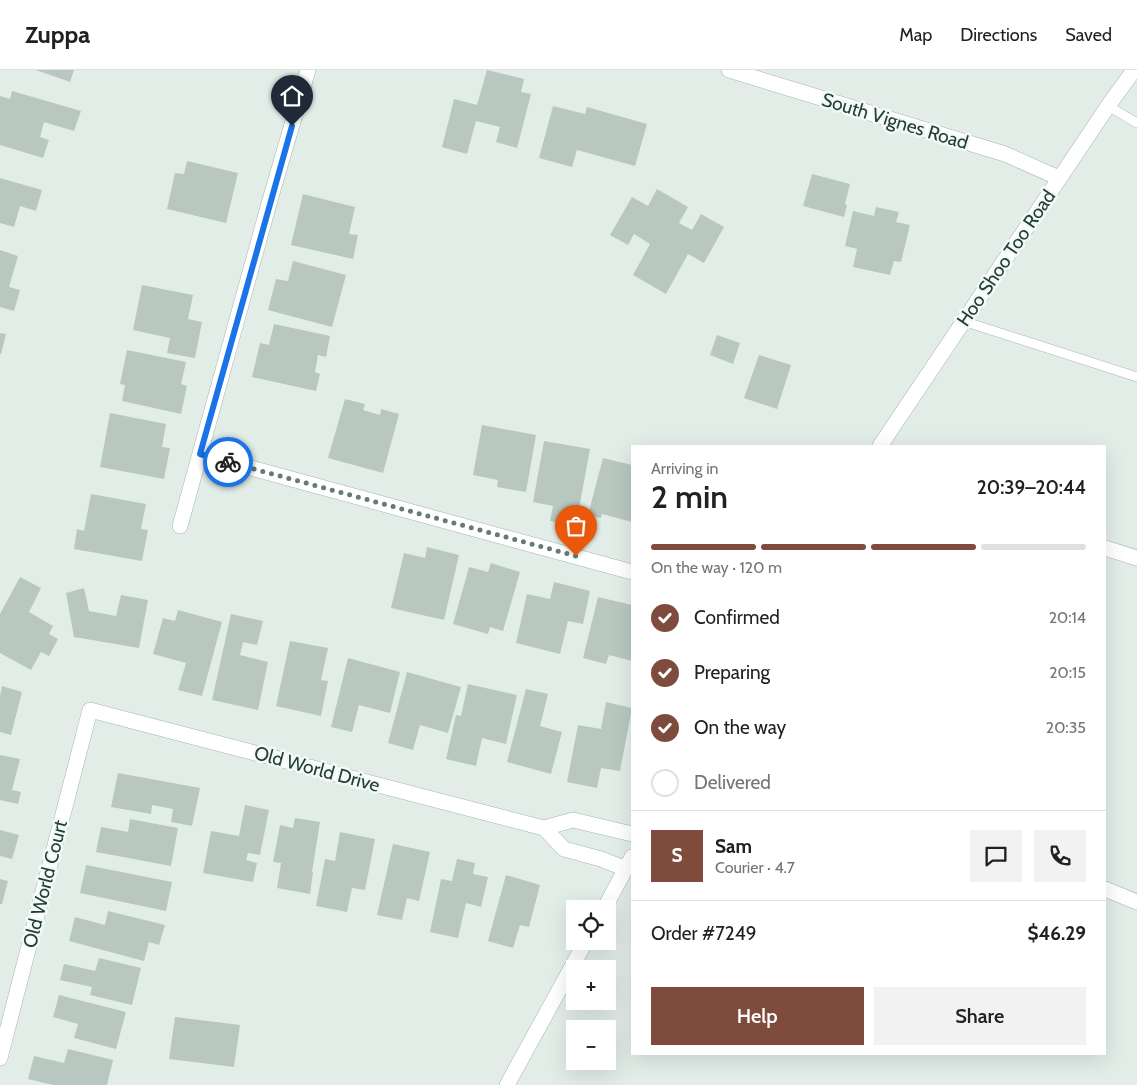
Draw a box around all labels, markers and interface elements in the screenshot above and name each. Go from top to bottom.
text: Zuppa [25,20,90,49]
text: Map [899,24,932,46]
text: Directions [960,24,1037,46]
text: Saved [1065,24,1112,46]
pin [271,75,313,126]
icon: home [278,82,306,110]
street label: South Vignes Road [819,88,971,154]
street label: Hoo Shoo Too Road [952,185,1060,331]
courier [203,437,253,487]
icon: bike [214,448,242,476]
text: Arriving in [651,459,718,478]
text: 20:39–20:44 [977,476,1086,499]
text: 2 min [651,477,728,516]
pin [555,505,597,556]
icon: bag [562,512,590,540]
text: On the way · 120 m [651,558,782,577]
icon: check [651,604,679,632]
text: Confirmed [694,606,780,629]
text: 20:14 [1049,608,1086,627]
icon: check [651,659,679,687]
text: Preparing [694,661,770,684]
text: 20:15 [1049,663,1086,682]
icon: check [651,714,679,742]
text: On the way [694,716,786,739]
text: 20:35 [1046,718,1086,737]
street label: Old World Drive [252,741,383,797]
text: Delivered [694,771,771,794]
street label: Old World Court [18,817,72,950]
button: chat [970,830,1022,882]
button: phone [1034,830,1086,882]
text: Sam [715,835,752,858]
text: S [671,844,683,867]
text: Courier · 4.7 [715,858,795,877]
map controls [566,900,616,1070]
button: locate [566,900,616,950]
text: Order #7249 [651,922,756,945]
text: $46.29 [1028,922,1086,945]
button: + [566,960,616,1010]
button: Help [651,987,864,1045]
button: Share [874,987,1086,1045]
button: − [566,1020,616,1070]

